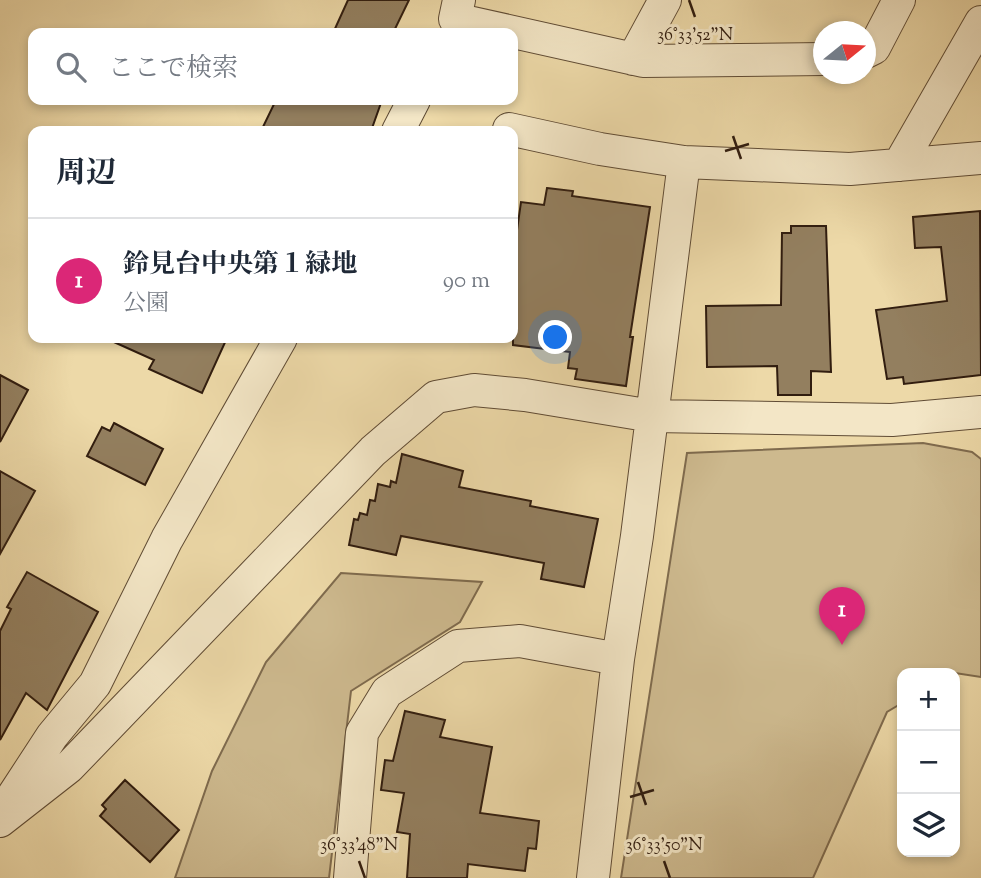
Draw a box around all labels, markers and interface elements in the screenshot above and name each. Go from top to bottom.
north arrow [813,21,876,84]
text: 36°33'52"N [657,23,733,49]
search box [28,28,518,105]
icon: search [52,48,90,86]
text: ここで検索 [108,51,238,88]
text: 周辺 [56,153,116,196]
text: 鈴見台中央第１緑地 [123,247,357,284]
text: 1 [75,265,83,298]
text: 90 m [443,265,490,298]
text: 公園 [123,288,169,321]
your location [538,320,572,354]
pin: 1 [819,587,865,645]
map controls [897,668,960,857]
button: + [897,668,960,731]
button: − [897,731,960,794]
button: layers [897,794,960,857]
text: 36°33'48"N [320,833,398,859]
text: 36°33'50"N [625,833,703,859]

